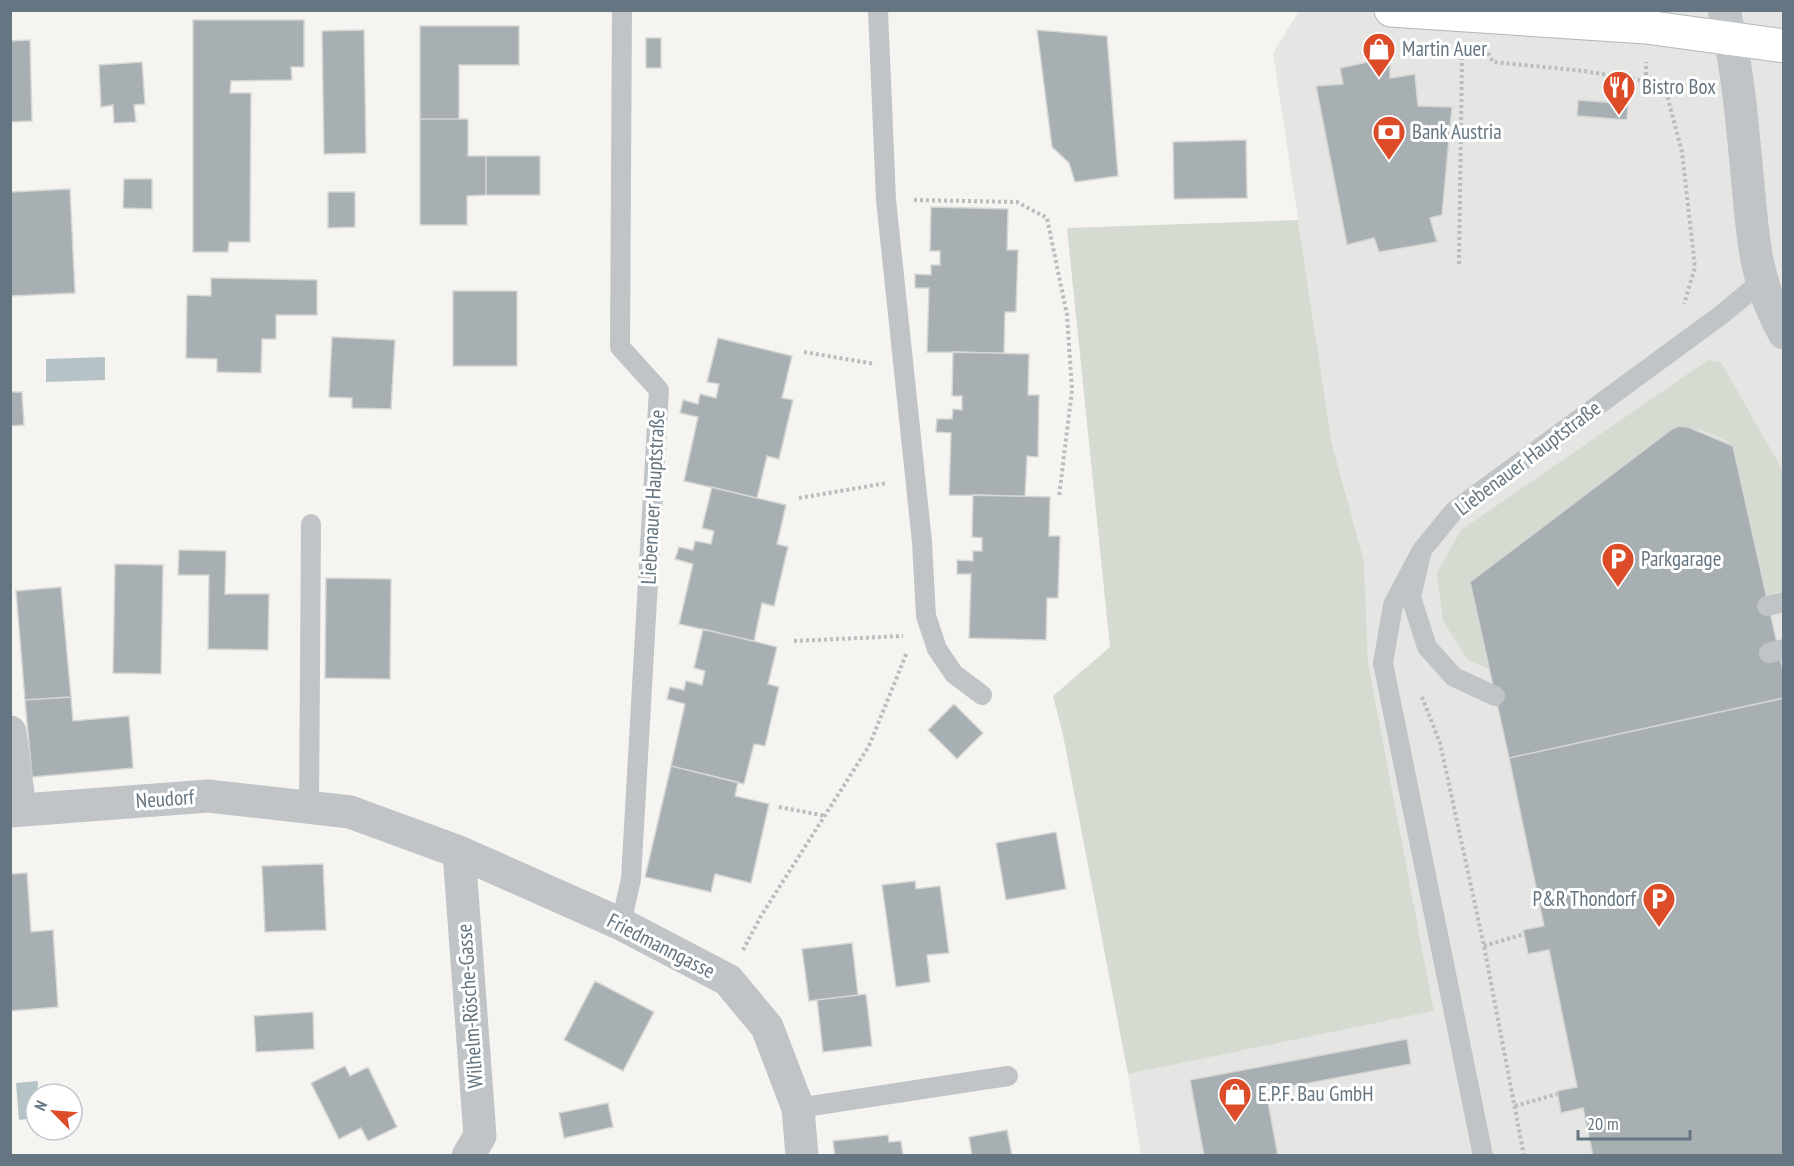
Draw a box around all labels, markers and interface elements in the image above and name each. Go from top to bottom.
shop icon: Martin Auer [1361,31,1397,78]
place label: Martin Auer [1402,35,1487,62]
restaurant icon: Bistro Box [1601,69,1637,116]
place label: Bistro Box [1642,73,1716,100]
bank icon: Bank Austria [1371,114,1407,161]
place label: Bank Austria [1412,118,1502,145]
street label: Liebenauer Hauptstraße [1450,394,1606,521]
street label: Liebenauer Hauptstraße [634,409,671,585]
parking icon: Parkgarage [1600,541,1636,588]
place label: Parkgarage [1641,545,1721,572]
street label: Neudorf [135,783,196,814]
parking icon: P&R Thondorf [1641,881,1677,928]
place label: P&R Thondorf [1533,885,1637,912]
street label: Friedmanngasse [603,907,720,984]
street label: Wilhelm-Rösche-Gasse [450,923,489,1089]
shop icon: E.P.F. Bau GmbH [1217,1076,1253,1123]
place label: E.P.F. Bau GmbH [1258,1080,1373,1107]
north arrow [24,1082,84,1142]
text: N [30,1098,51,1114]
scale bar [1578,1103,1690,1141]
text: 20 m [1587,1112,1619,1135]

